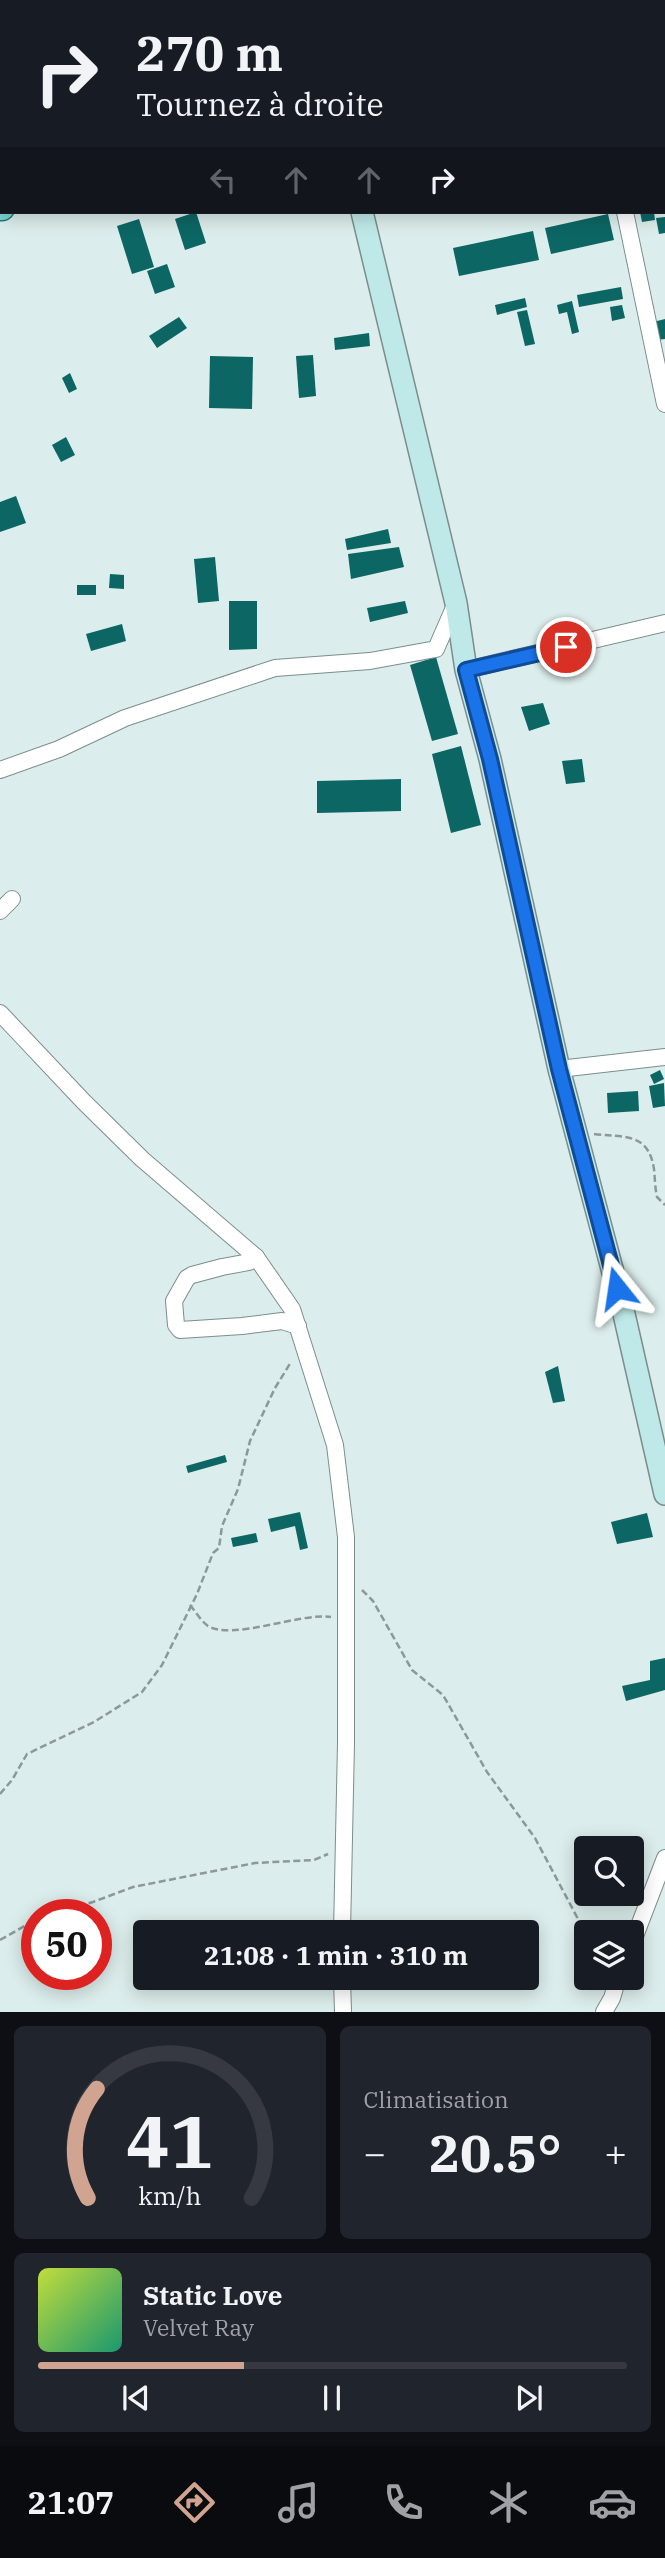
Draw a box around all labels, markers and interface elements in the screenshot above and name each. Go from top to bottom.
text: 270 m [136,21,283,84]
icon: right [21,28,112,119]
text: Tournez à droite [136,83,384,125]
icon: left [204,161,242,199]
icon: ahead [277,161,315,199]
icon: ahead [350,161,388,199]
icon: right [423,161,461,199]
pin [536,617,596,677]
icon: arrive [547,628,585,666]
position arrow [580,1251,654,1325]
map controls [574,1836,644,1990]
button: search [574,1836,644,1906]
speed limit sign: 50 [21,1899,112,1990]
button: layers [574,1920,644,1990]
text: 21:08 · 1 min · 310 m [204,1938,468,1972]
text: Climatisation [364,2084,509,2114]
text: 41 [126,2094,213,2189]
text: 20.5° [429,2119,562,2186]
text: − [364,2128,386,2177]
text: + [604,2128,627,2177]
text: km/h [138,2179,201,2212]
text: Static Love [143,2278,282,2312]
text: Velvet Ray [143,2312,254,2342]
icon: previous [117,2379,155,2417]
icon: pause [313,2379,351,2417]
icon: next [510,2379,548,2417]
icon: directions [170,2478,219,2527]
icon: music [274,2478,323,2527]
icon: phone [379,2478,428,2527]
icon: climate [484,2478,533,2527]
icon: car [588,2478,637,2527]
text: 21:07 [28,2481,114,2523]

